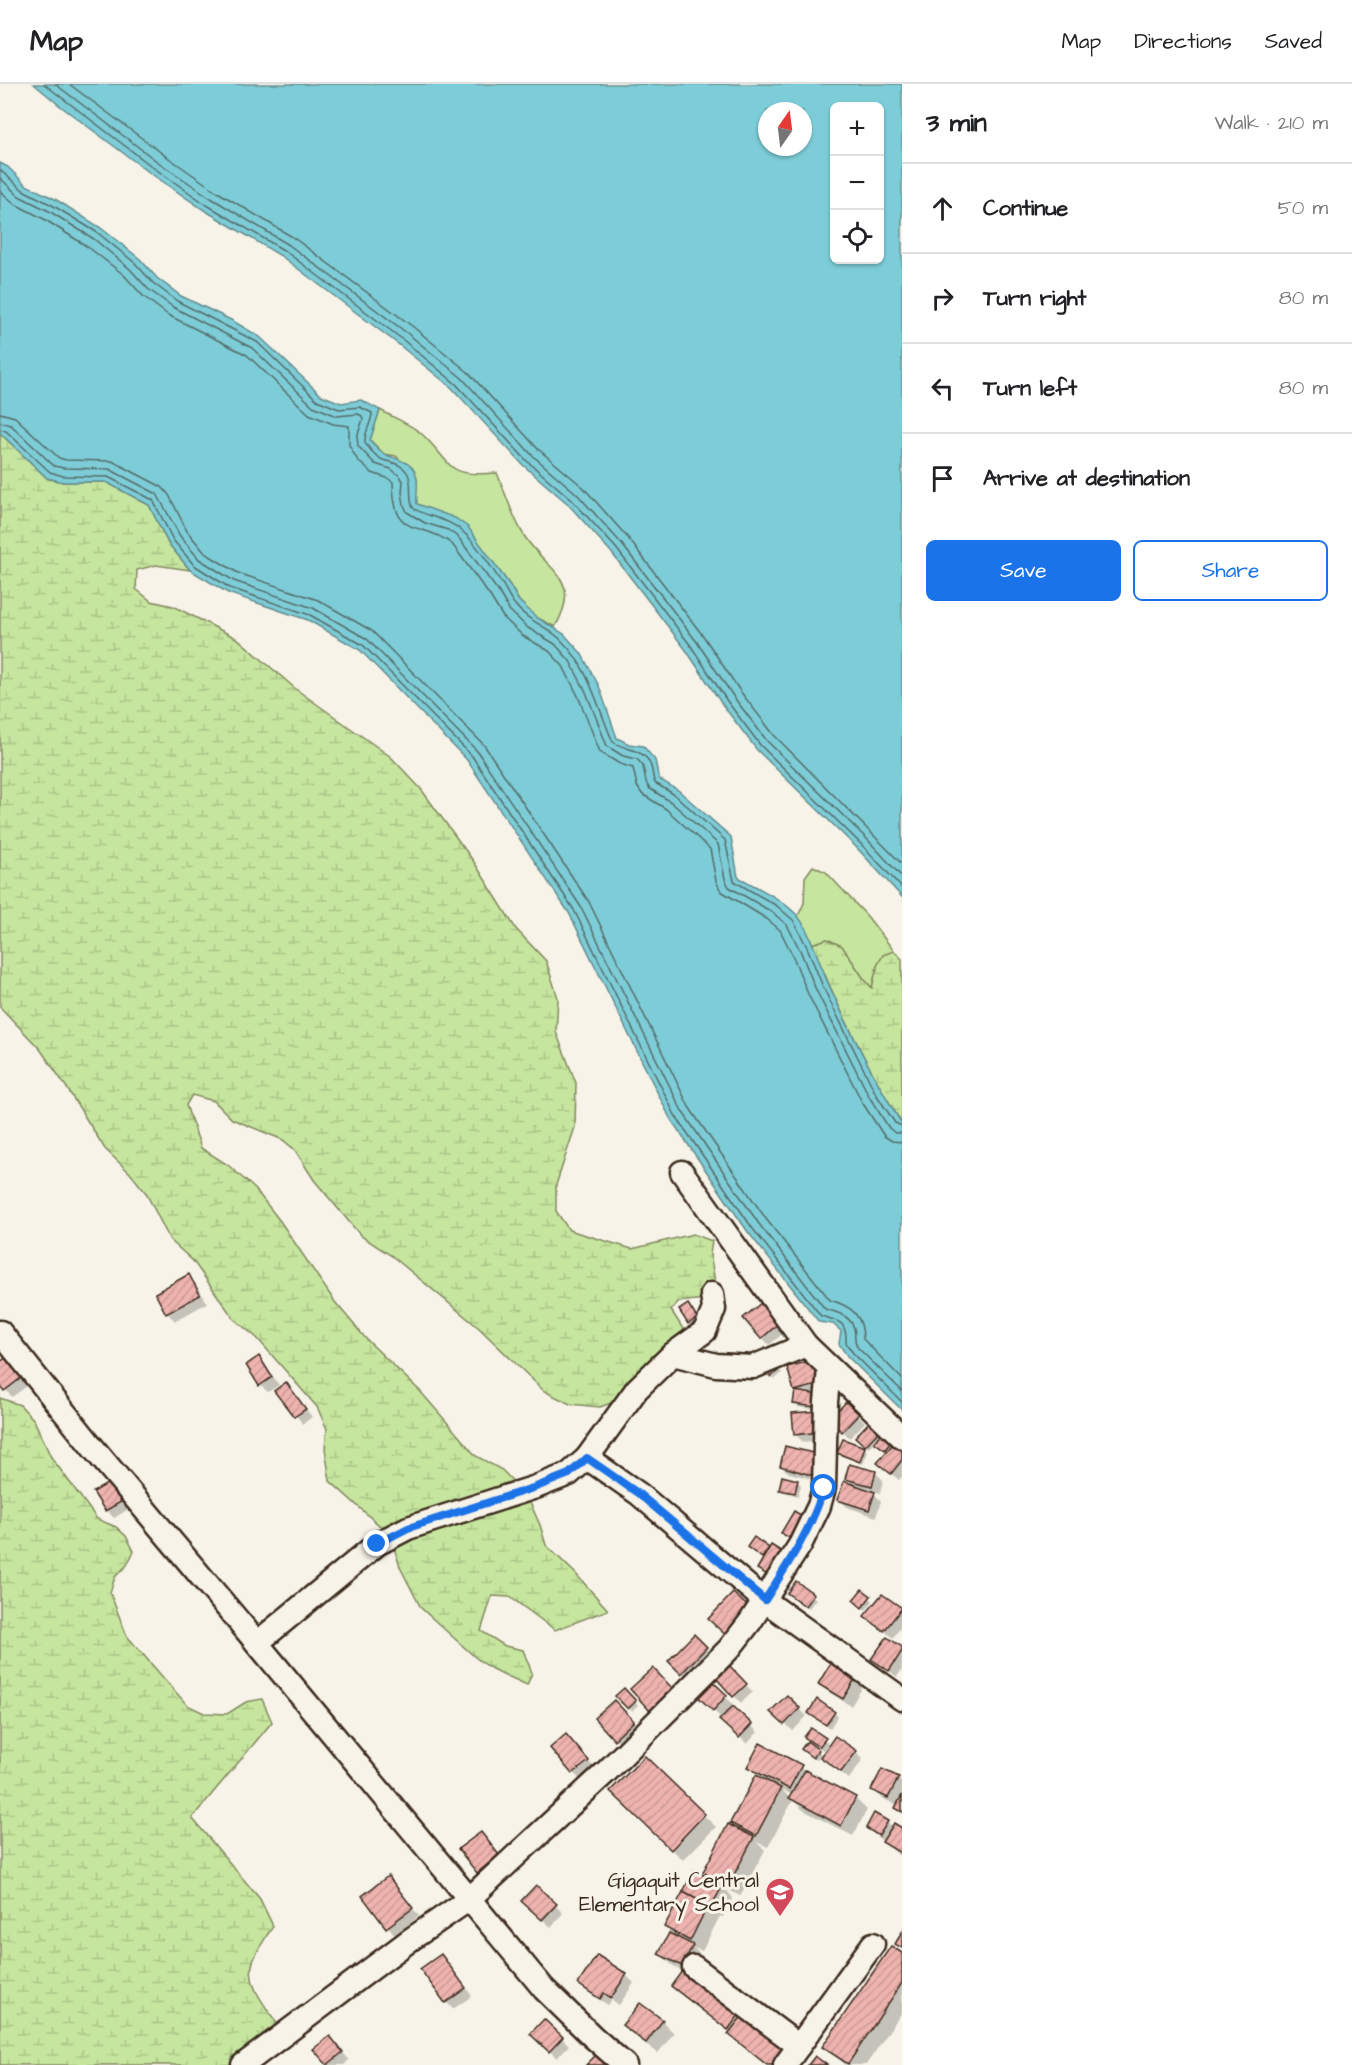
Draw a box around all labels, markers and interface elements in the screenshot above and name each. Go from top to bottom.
text: Map [30,22,83,61]
text: Map [1061,27,1101,56]
text: Directions [1134,27,1232,56]
text: Saved [1265,27,1322,56]
north arrow [758,102,812,156]
map controls [830,102,884,264]
button: + [830,102,884,156]
text: 3 min [926,105,987,141]
text: Walk · 210 m [1215,109,1328,137]
button: − [830,156,884,210]
icon: ahead [926,192,959,225]
text: Continue [983,193,1068,224]
text: 50 m [1278,194,1328,222]
button: locate [830,210,884,264]
icon: right [926,282,959,315]
text: Turn right [983,283,1086,314]
text: 80 m [1279,284,1328,312]
icon: left [926,372,959,405]
text: Turn left [983,373,1077,404]
text: 80 m [1279,374,1328,402]
icon: arrive [926,462,959,495]
text: Arrive at destination [983,463,1190,494]
button: Save [926,540,1121,601]
button: Share [1133,540,1328,601]
route start [810,1474,836,1500]
route end [363,1530,389,1556]
place label: Gigaquit Central Elementary School [579,1866,759,1921]
school or university icon: Gigaquit Central Elementary School [764,1876,796,1918]

